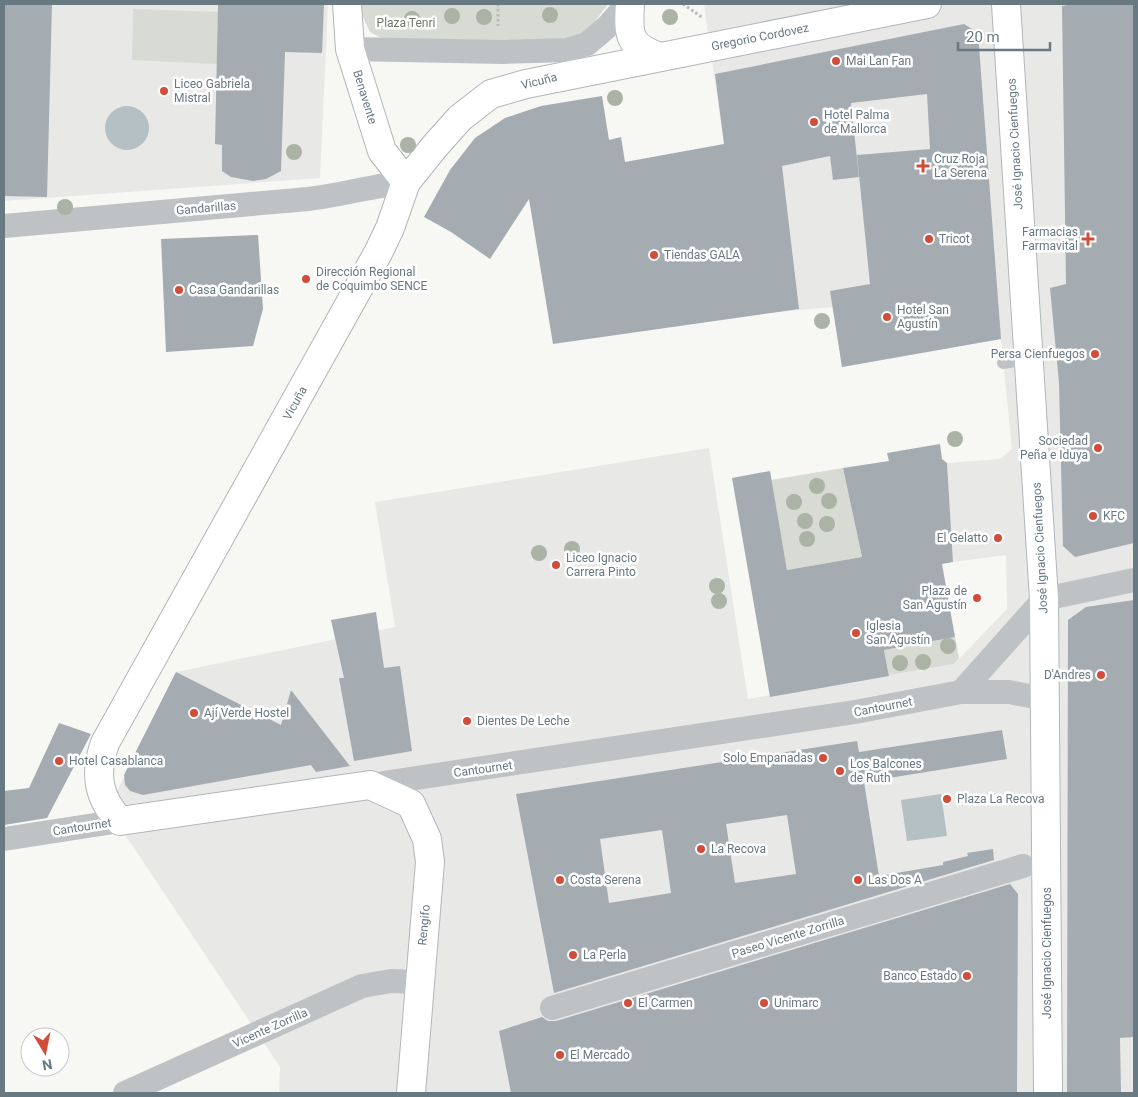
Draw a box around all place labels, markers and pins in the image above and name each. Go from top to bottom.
place label: Mai Lan Fan [846,54,911,68]
marker: Mai Lan Fan [830,55,842,67]
place label: Liceo Gabriela Mistral [174,77,250,105]
marker: Liceo Gabriela Mistral [158,85,170,97]
place label: Hotel Palma de Mallorca [824,108,890,136]
marker: Hotel Palma de Mallorca [808,116,820,128]
place label: Cruz Roja La Serena [934,152,987,180]
marker: Cruz Roja La Serena [916,159,930,173]
place label: Farmacias Farmavital [1022,225,1078,253]
place label: Tricot [939,232,970,246]
marker: Tricot [923,233,935,245]
marker: Farmacias Farmavital [1082,233,1094,245]
place label: Tiendas GALA [664,248,740,262]
marker: Tiendas GALA [648,249,660,261]
place label: Dirección Regional de Coquimbo SENCE [316,265,428,293]
marker: Dirección Regional de Coquimbo SENCE [300,273,312,285]
place label: Casa Gandarillas [189,283,279,297]
marker: Casa Gandarillas [173,284,185,296]
place label: Hotel San Agustín [897,303,949,331]
marker: Hotel San Agustín [881,311,893,323]
place label: Persa Cienfuegos [991,347,1085,361]
marker: Persa Cienfuegos [1089,348,1101,360]
place label: Sociedad Peña e Iduya [1020,434,1088,462]
marker: Sociedad Peña e Iduya [1092,442,1104,454]
place label: KFC [1103,509,1125,523]
marker: KFC [1087,510,1099,522]
place label: El Gelatto [937,531,988,545]
marker: El Gelatto [992,532,1004,544]
place label: Liceo Ignacio Carrera Pinto [566,551,637,579]
marker: Liceo Ignacio Carrera Pinto [550,559,562,571]
place label: Plaza de San Agustín [903,584,967,612]
marker: Plaza de San Agustín [971,592,983,604]
place label: Iglesia San Agustín [866,619,930,647]
marker: Iglesia San Agustín [850,627,862,639]
place label: D'Andres [1044,668,1091,682]
marker: D'Andres [1095,669,1107,681]
place label: Ají Verde Hostel [204,706,289,720]
marker: Ají Verde Hostel [188,707,200,719]
place label: Dientes De Leche [477,714,570,728]
marker: Dientes De Leche [461,715,473,727]
place label: Solo Empanadas [723,751,813,765]
marker: Solo Empanadas [817,752,829,764]
place label: Hotel Casablanca [69,754,163,768]
marker: Hotel Casablanca [53,755,65,767]
place label: Los Balcones de Ruth [850,757,922,785]
marker: Los Balcones de Ruth [834,765,846,777]
place label: Plaza La Recova [957,792,1045,806]
marker: Plaza La Recova [941,793,953,805]
place label: La Recova [711,842,766,856]
marker: La Recova [695,843,707,855]
place label: Costa Serena [570,873,641,887]
place label: Las Dos A [868,873,922,887]
marker: Costa Serena [554,874,566,886]
marker: Las Dos A [852,874,864,886]
place label: La Perla [583,948,626,962]
marker: La Perla [567,949,579,961]
place label: Banco Estado [883,969,957,983]
marker: Banco Estado [961,970,973,982]
place label: El Carmen [638,996,693,1010]
place label: Unimarc [774,996,819,1010]
marker: El Carmen [622,997,634,1009]
marker: Unimarc [758,997,770,1009]
place label: El Mercado [570,1048,630,1062]
marker: El Mercado [554,1049,566,1061]

